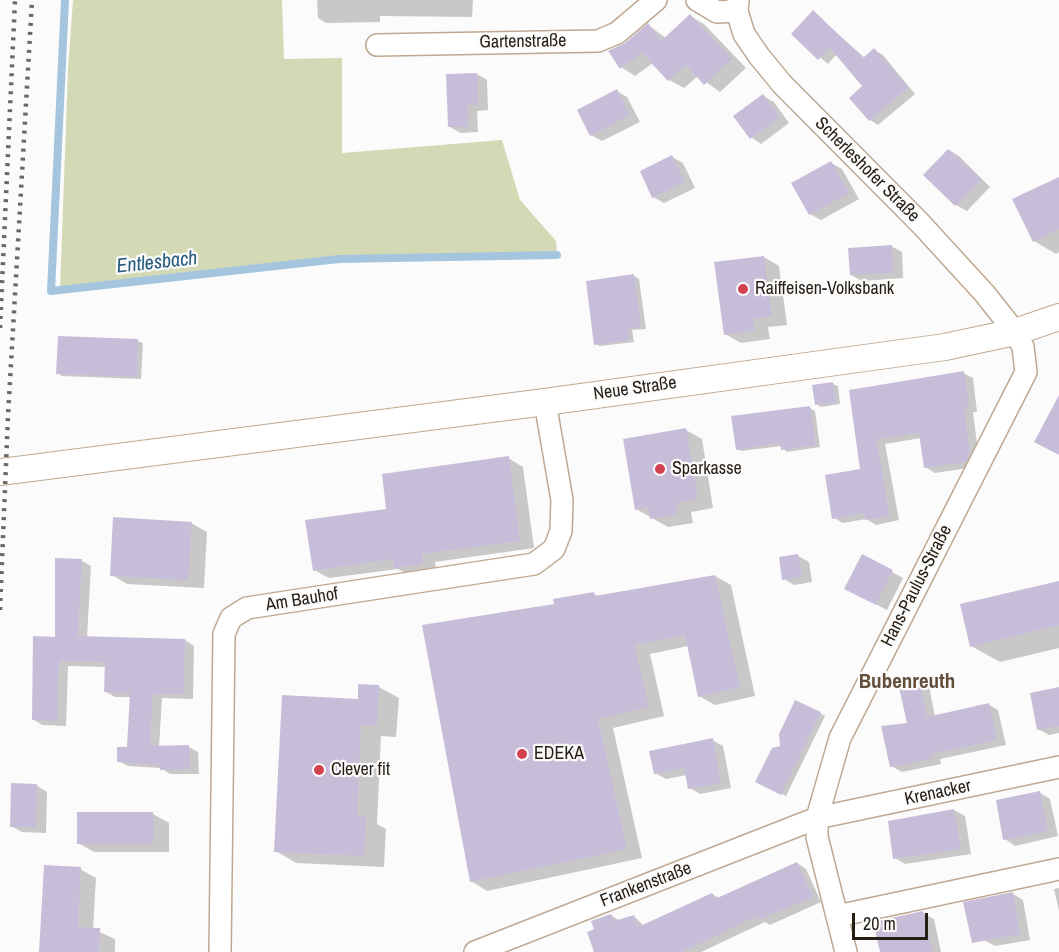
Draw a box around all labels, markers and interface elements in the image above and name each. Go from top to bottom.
street label: Gartenstraße [479,30,567,54]
street label: Scherleshofer Straße [810,113,924,227]
water label: Entlesbach [115,247,199,279]
place label: Raiffeisen-Volksbank [755,278,894,300]
marker: Raiffeisen-Volksbank [736,282,750,296]
street label: Neue Straße [592,372,678,406]
place label: Sparkasse [672,458,742,480]
marker: Sparkasse [653,462,667,476]
street label: Hans-Paulus-Straße [877,522,957,650]
street label: Am Bauhof [264,584,340,616]
district label: Bubenreuth [859,669,955,695]
place label: EDEKA [534,743,584,765]
marker: EDEKA [515,747,529,761]
place label: Clever fit [331,759,390,781]
marker: Clever fit [312,763,326,777]
street label: Krenacker [903,775,973,811]
street label: Frankenstraße [597,858,695,912]
scale bar [855,901,932,939]
text: 20 m [863,911,896,936]

